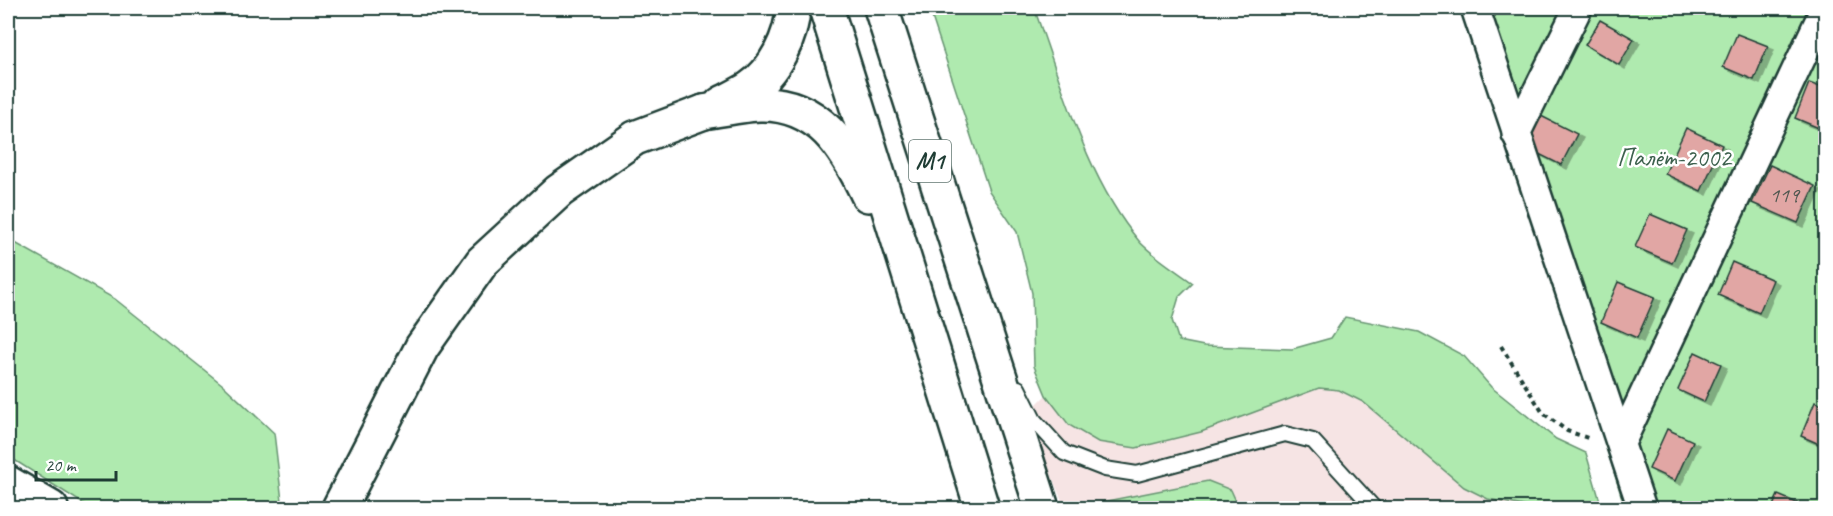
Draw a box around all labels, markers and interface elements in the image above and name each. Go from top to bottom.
road number: М1 [909,140,951,182]
park label: Палёт-2002 [1617,141,1733,174]
house number: 119 [1769,181,1801,209]
scale bar [36,444,116,482]
text: 20 m [45,454,78,476]

